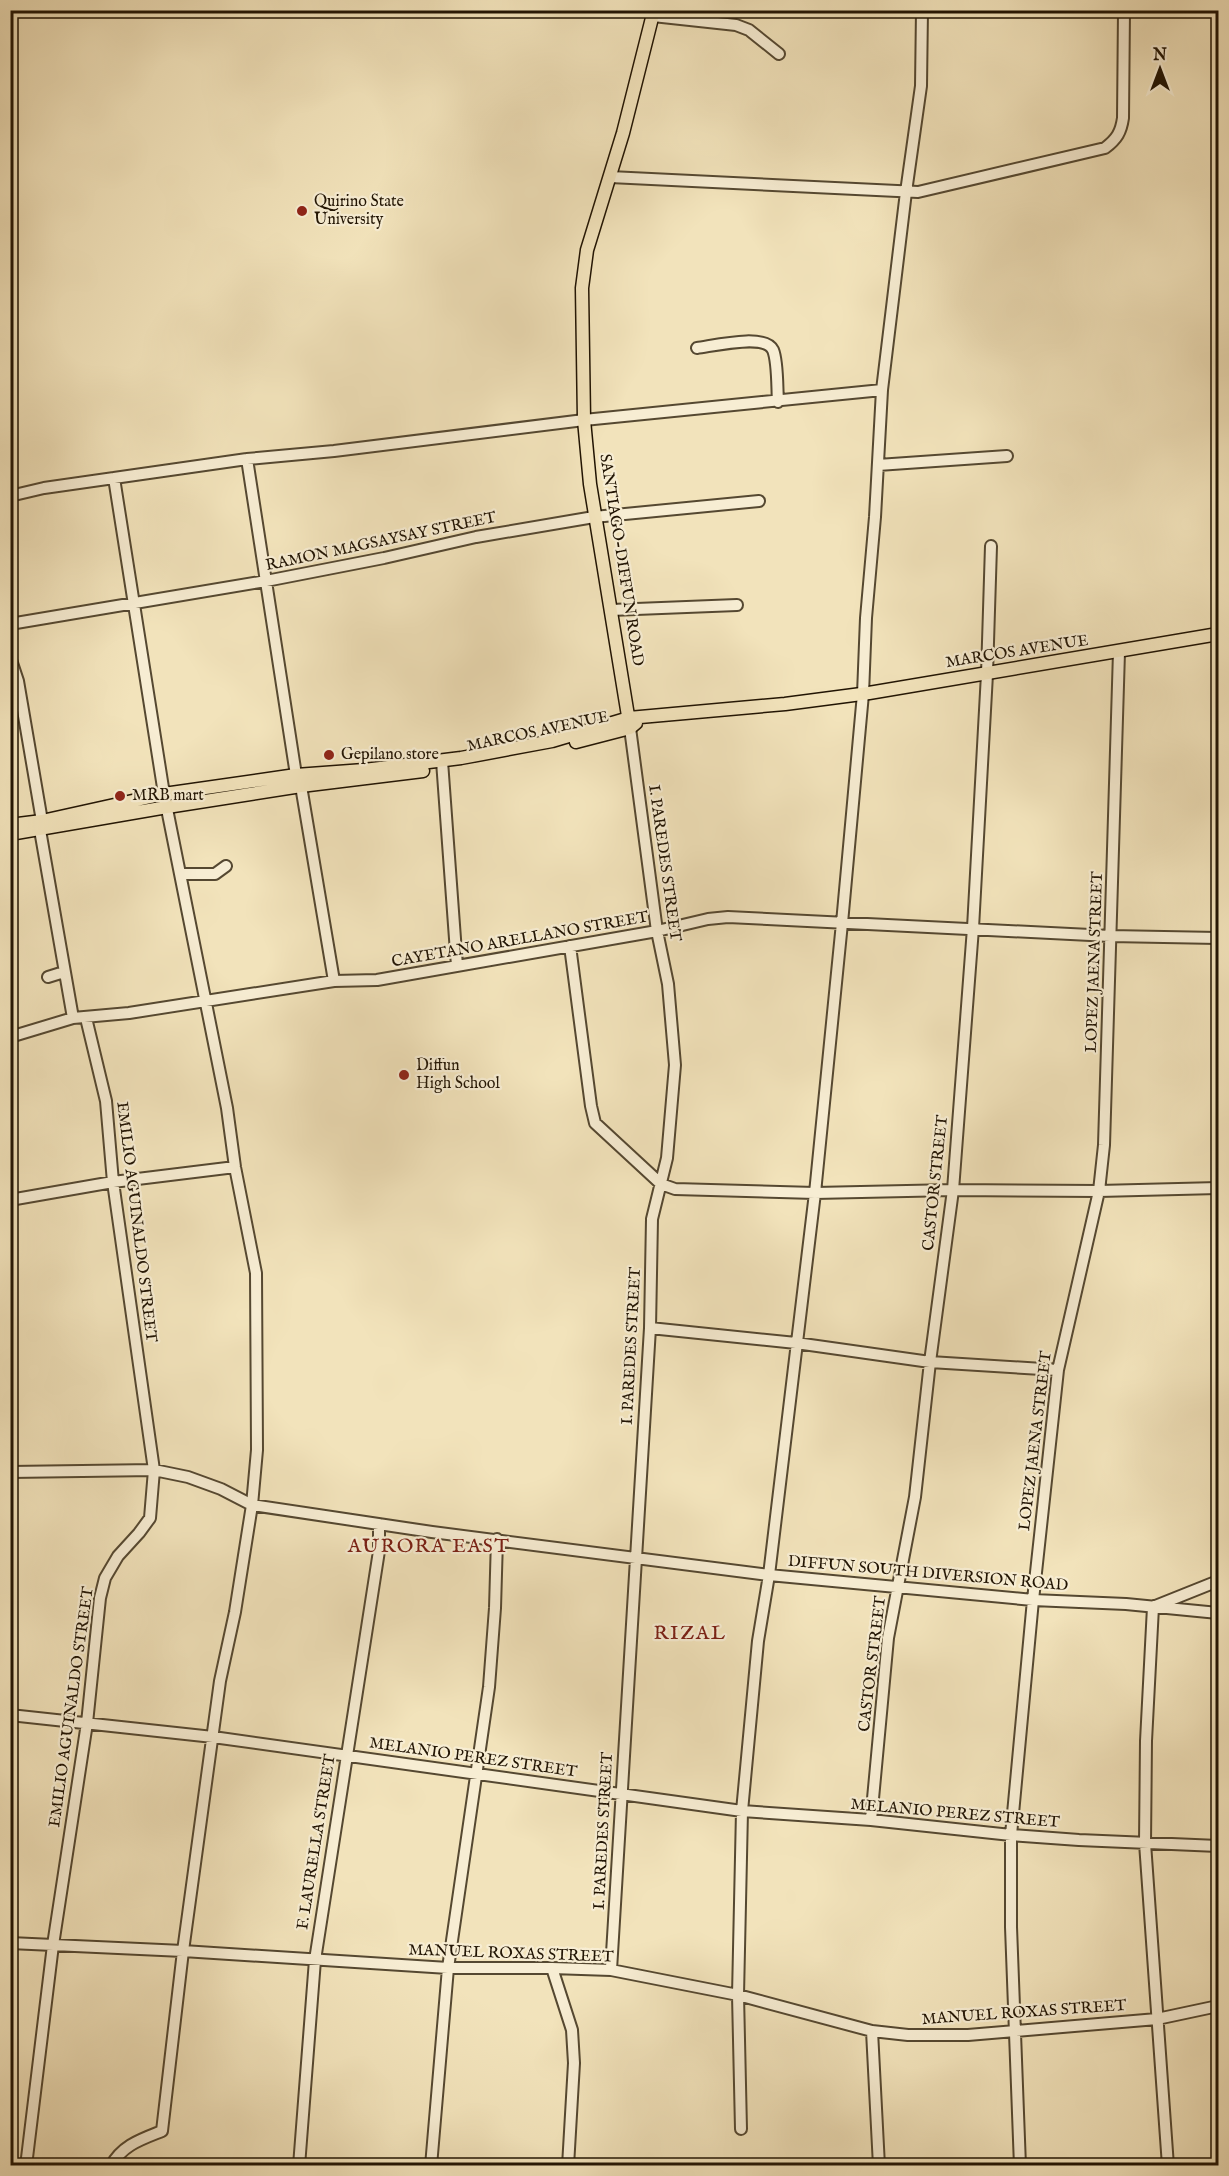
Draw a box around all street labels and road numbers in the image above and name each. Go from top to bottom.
street label: SANTIAGO-DIFFUN ROAD [594,452,648,668]
street label: RAMON MAGSAYSAY STREET [264,508,498,576]
street label: MARCOS AVENUE [944,631,1090,673]
street label: MARCOS AVENUE [465,707,611,757]
street label: I. PAREDES STREET [643,783,685,943]
street label: LOPEZ JAENA STREET [1082,871,1108,1053]
street label: CAYETANO ARELLANO STREET [390,907,650,972]
street label: EMILIO AGUINALDO STREET [111,1100,161,1344]
street label: CASTOR STREET [919,1114,953,1252]
street label: I. PAREDES STREET [618,1266,646,1425]
street label: LOPEZ JAENA STREET [1015,1350,1057,1532]
street label: DIFFUN SOUTH DIVERSION ROAD [787,1552,1069,1596]
street label: EMILIO AGUINALDO STREET [45,1585,99,1828]
street label: CASTOR STREET [855,1595,891,1733]
street label: MELANIO PEREZ STREET [368,1734,579,1783]
street label: I. PAREDES STREET [590,1751,618,1910]
street label: F. LAURELLA STREET [293,1752,341,1931]
street label: MELANIO PEREZ STREET [850,1795,1061,1833]
street label: MANUEL ROXAS STREET [408,1940,614,1968]
street label: MANUEL ROXAS STREET [921,1996,1127,2030]

